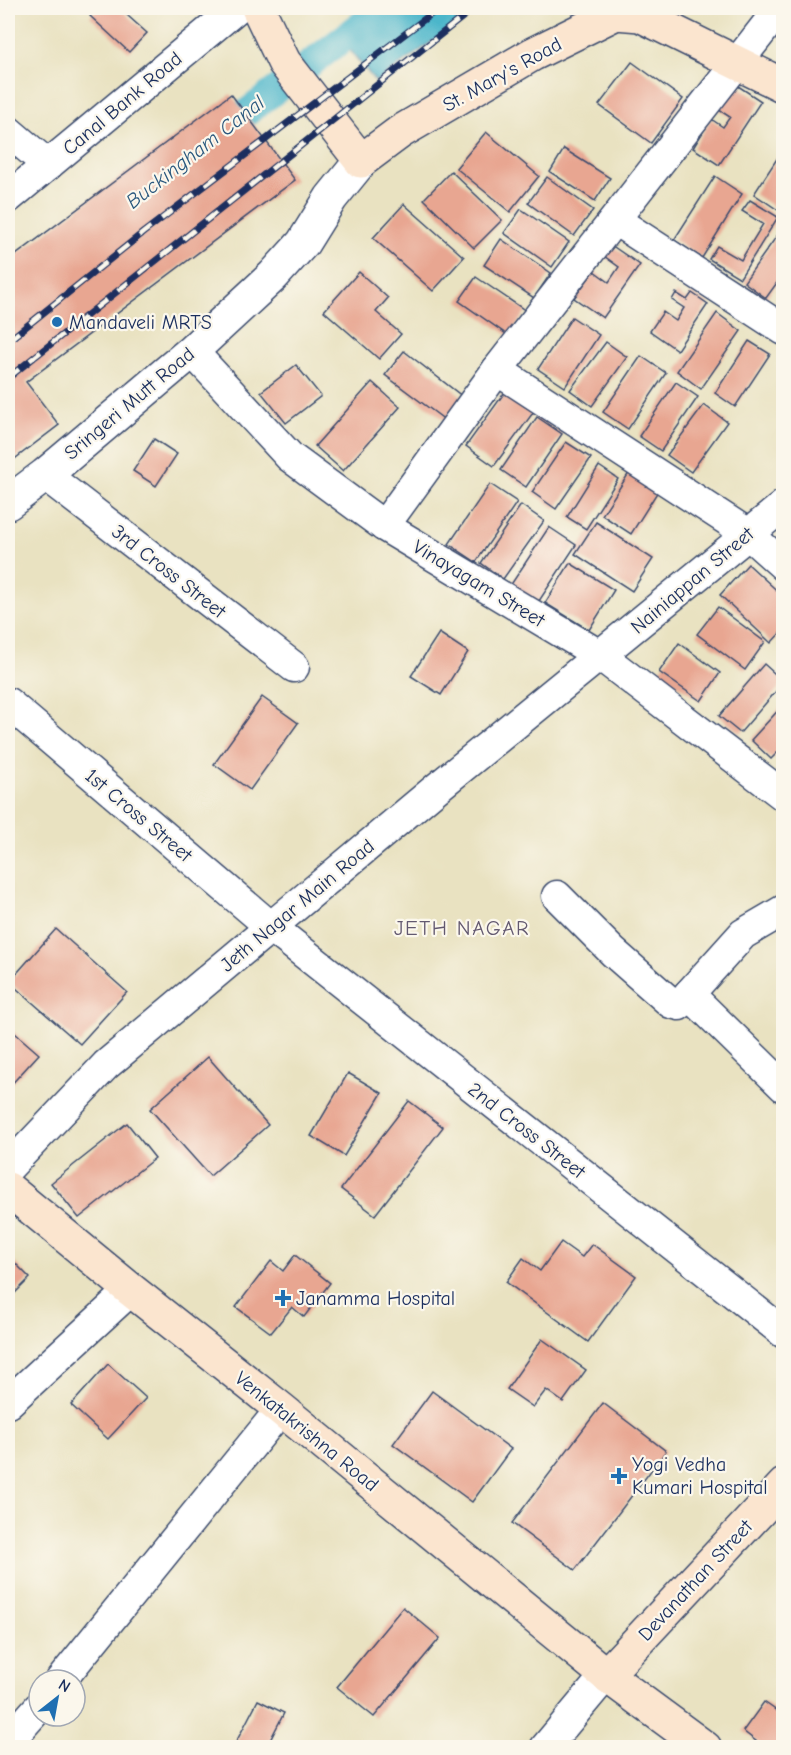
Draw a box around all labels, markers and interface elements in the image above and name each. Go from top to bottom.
street label: St. Mary's Road [439,32,566,117]
street label: Canal Bank Road [58,47,187,160]
water label: Buckingham Canal [121,90,269,213]
place label: Mandaveli MRTS [69,311,212,334]
marker: Mandaveli MRTS [50,315,64,329]
street label: Sringeri Mutt Road [60,342,199,464]
street label: 3rd Cross Street [107,520,231,624]
street label: Nainiappan Street [626,521,759,638]
street label: Vinayagam Street [409,535,550,633]
street label: 1st Cross Street [81,764,198,868]
street label: Jeth Nagar Main Road [216,834,379,976]
district label: JETH NAGAR [394,916,530,940]
street label: 2nd Cross Street [463,1077,591,1184]
place label: Janamma Hospital [296,1287,455,1310]
marker: Janamma Hospital [274,1289,292,1307]
street label: Venkatakrishna Road [230,1366,383,1496]
place label: Yogi Vedha Kumari Hospital [632,1453,768,1499]
marker: Yogi Vedha Kumari Hospital [610,1467,628,1485]
street label: Devanathan Street [633,1514,758,1646]
north arrow [27,1668,87,1728]
text: N [55,1676,73,1696]

